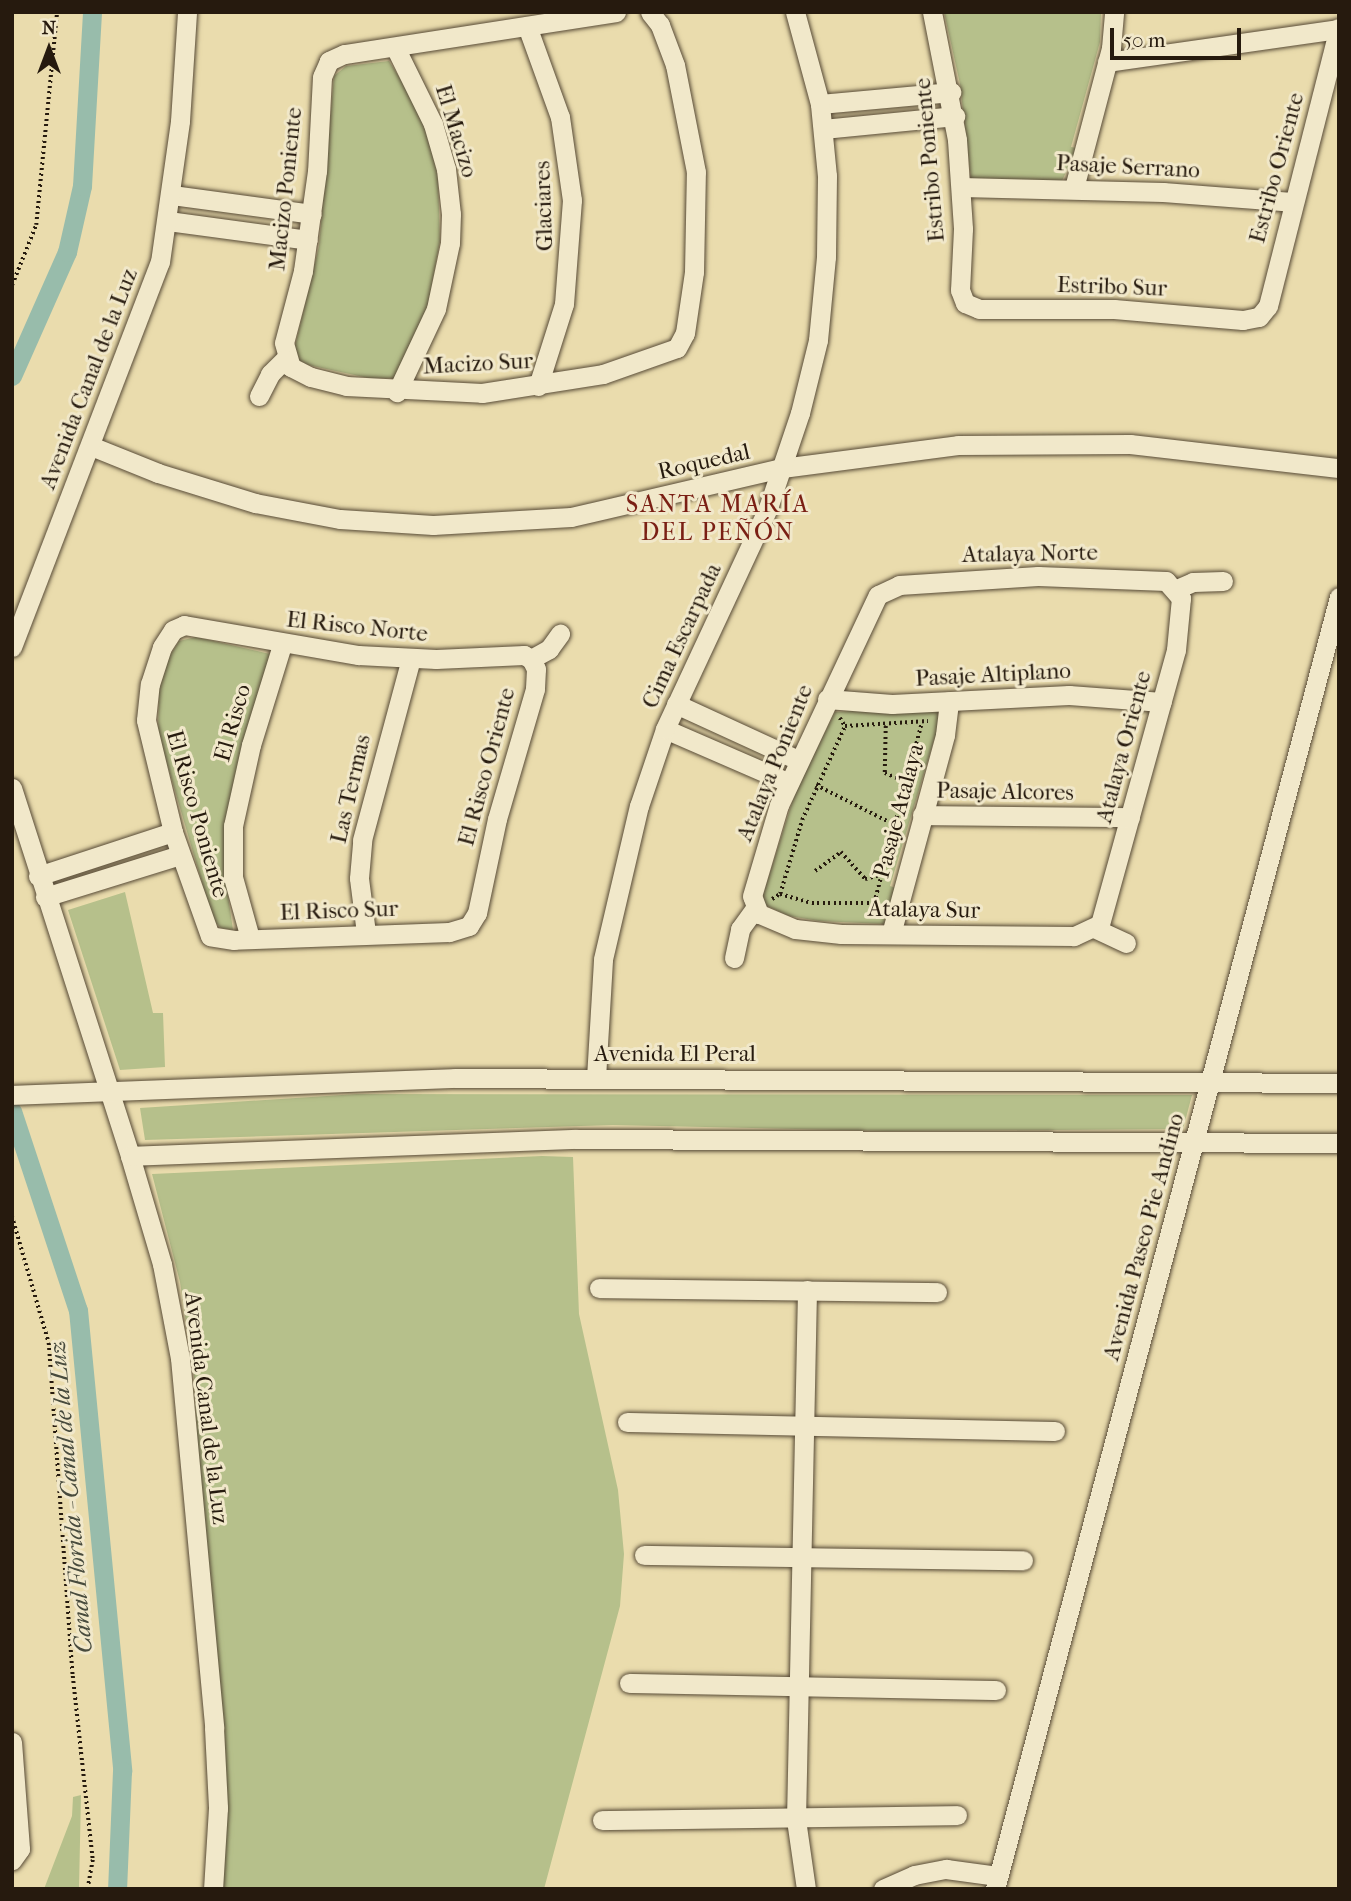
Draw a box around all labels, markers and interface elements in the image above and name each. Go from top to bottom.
north arrow [14,14,84,84]
scale bar [1113,14,1244,58]
text: N [42,17,56,39]
text: 50 m [1123,28,1166,52]
street label: Estribo Poniente [909,77,951,243]
street label: El Macizo [429,81,483,181]
street label: Estribo Oriente [1244,90,1310,246]
street label: Macizo Poniente [264,106,308,272]
street label: Pasaje Serrano [1055,149,1201,185]
street label: Glaciares [529,160,559,252]
street label: Avenida Canal de la Luz [34,265,144,493]
street label: Estribo Sur [1056,271,1168,303]
street label: Macizo Sur [422,347,534,381]
street label: Roquedal [655,438,753,486]
district label: SANTA MARÍA DEL PEÑÓN [627,491,809,547]
street label: Atalaya Norte [962,539,1098,569]
street label: Cima Escarpada [636,559,728,713]
street label: El Risco Norte [285,606,429,648]
street label: Pasaje Altiplano [914,657,1072,693]
street label: Atalaya Oriente [1090,668,1158,826]
street label: El Risco [209,681,257,765]
street label: Atalaya Poniente [731,681,819,845]
street label: El Risco Oriente [453,685,521,849]
street label: El Risco Poniente [160,727,234,901]
street label: Las Termas [325,732,377,846]
street label: Pasaje Atalaya [868,741,930,881]
street label: Pasaje Alcores [936,777,1074,807]
street label: El Risco Sur [279,895,399,927]
street label: Atalaya Sur [868,895,980,925]
street label: Avenida El Peral [594,1040,756,1068]
street label: Avenida Paseo Pie Andino [1098,1110,1190,1364]
street label: Avenida Canal de la Luz [178,1290,234,1526]
water label: Canal Florida - Canal de la Luz [43,1340,99,1654]

